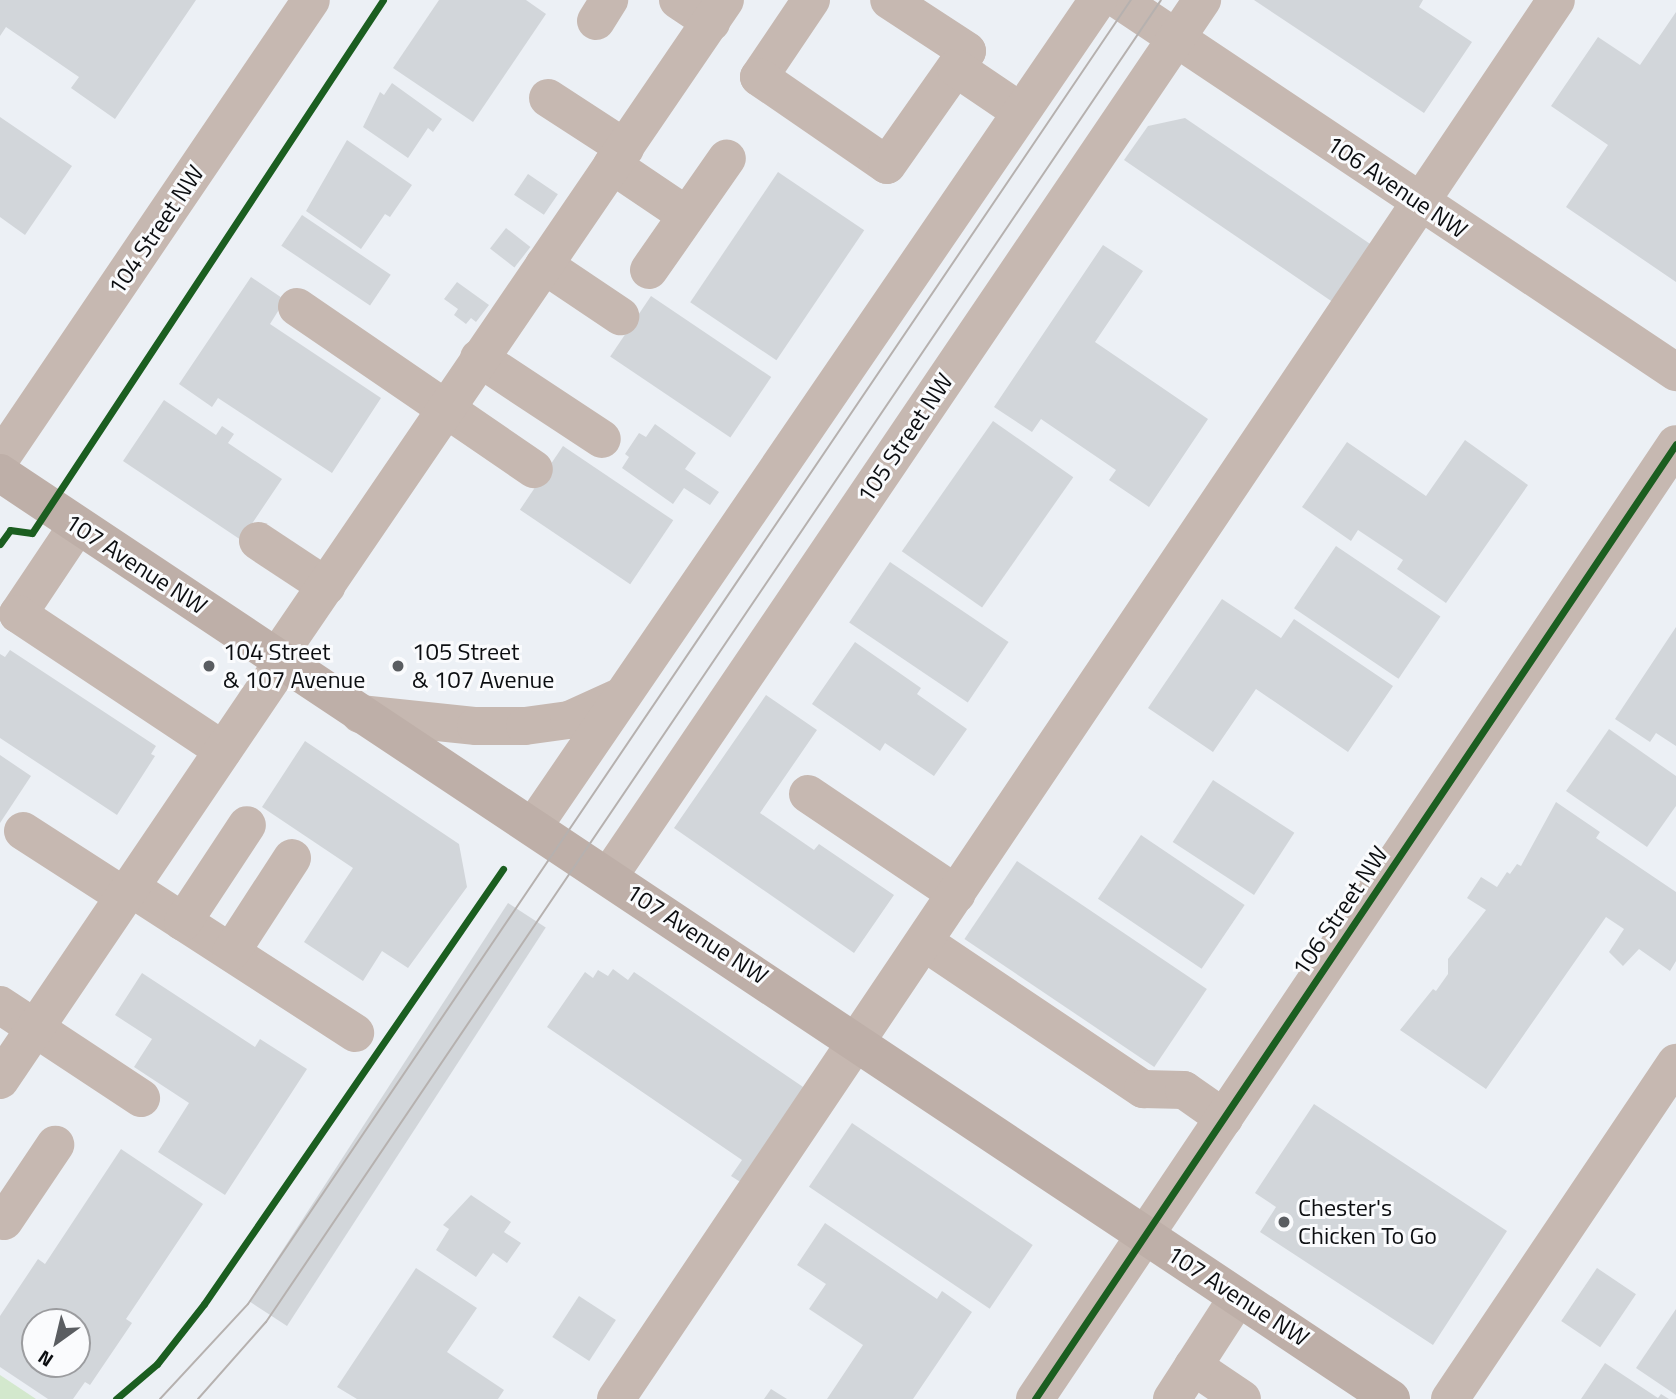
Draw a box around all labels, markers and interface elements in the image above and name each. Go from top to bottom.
street label: 106 Avenue NW [1321,129,1473,245]
street label: 104 Street NW [102,160,210,300]
street label: 105 Street NW [851,368,959,508]
street label: 107 Avenue NW [60,507,212,621]
place label: 104 Street & 107 Avenue [223,638,365,694]
place label: 105 Street & 107 Avenue [412,638,554,694]
marker: 104 Street & 107 Avenue [201,658,217,674]
marker: 105 Street & 107 Avenue [390,658,406,674]
street label: 106 Street NW [1286,841,1394,981]
street label: 107 Avenue NW [621,877,773,991]
place label: Chester's Chicken To Go [1298,1194,1437,1250]
marker: Chester's Chicken To Go [1276,1214,1292,1230]
street label: 107 Avenue NW [1162,1239,1314,1353]
north arrow [21,1308,91,1378]
text: N [32,1343,59,1375]

